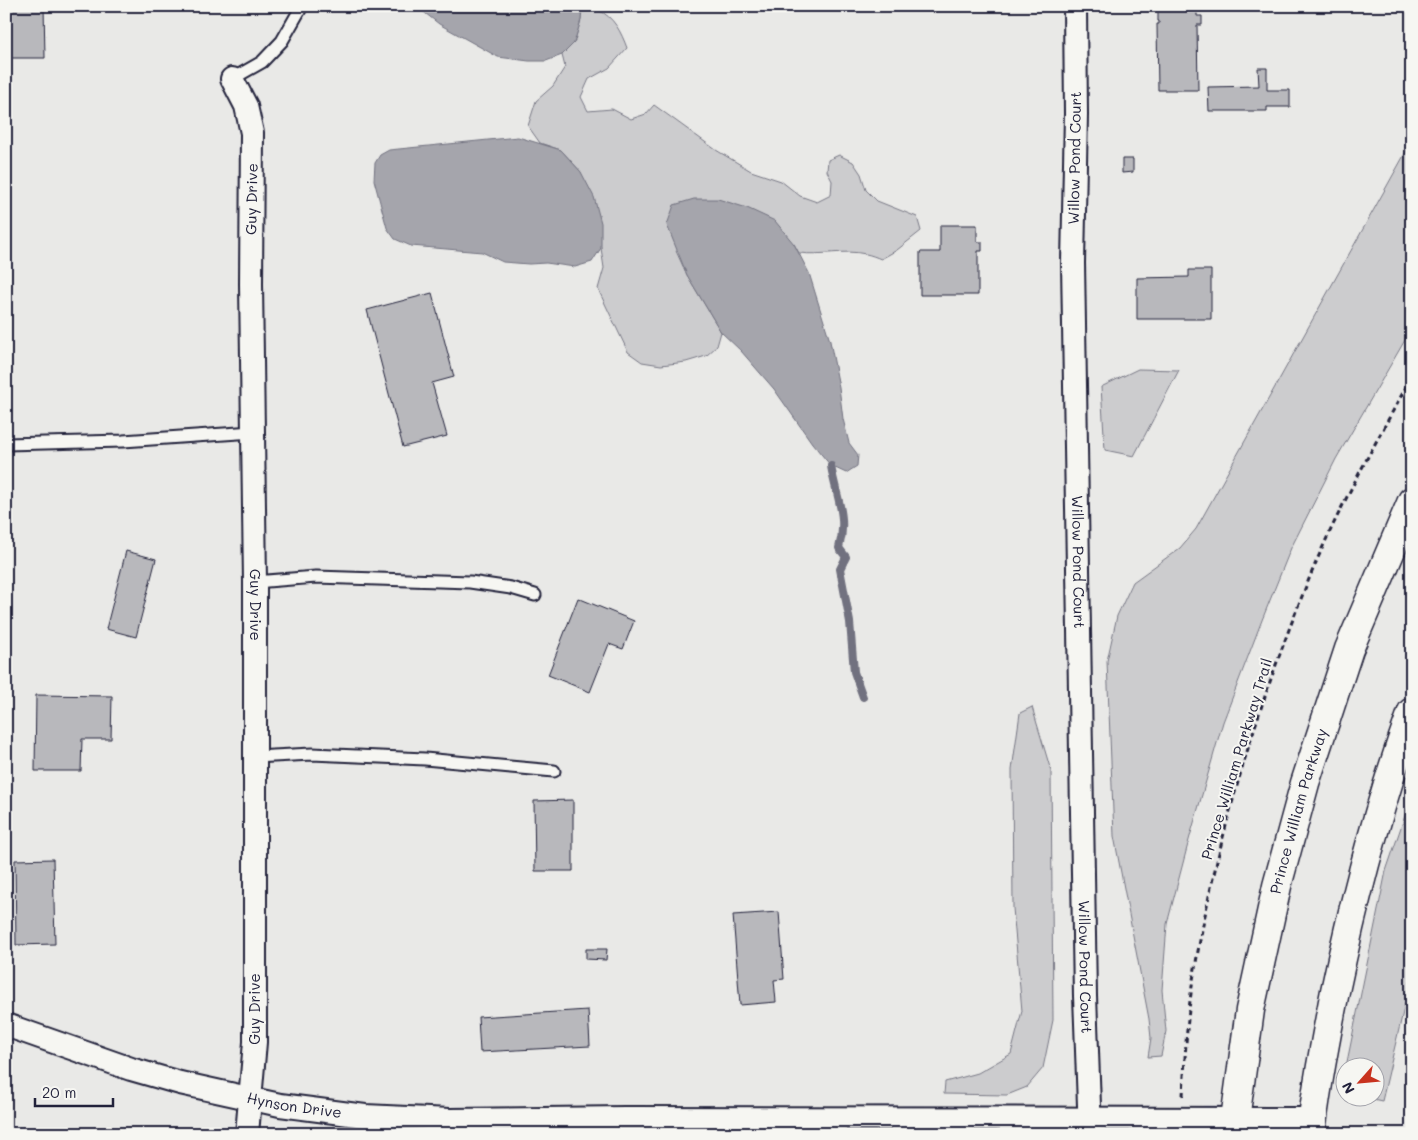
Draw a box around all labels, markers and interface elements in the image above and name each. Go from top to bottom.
street label: Willow Pond Court [1063,91,1085,225]
street label: Guy Drive [240,163,262,235]
street label: Willow Pond Court [1068,495,1090,629]
street label: Guy Drive [246,569,266,641]
street label: Prince William Parkway Trail [1196,656,1276,862]
street label: Prince William Parkway [1265,725,1331,896]
street label: Willow Pond Court [1074,900,1097,1034]
street label: Guy Drive [244,973,264,1045]
north arrow [1336,1058,1386,1108]
scale bar [35,1075,112,1107]
text: N [1337,1079,1359,1097]
text: 20 m [42,1082,76,1102]
street label: Hynson Drive [245,1087,343,1122]

